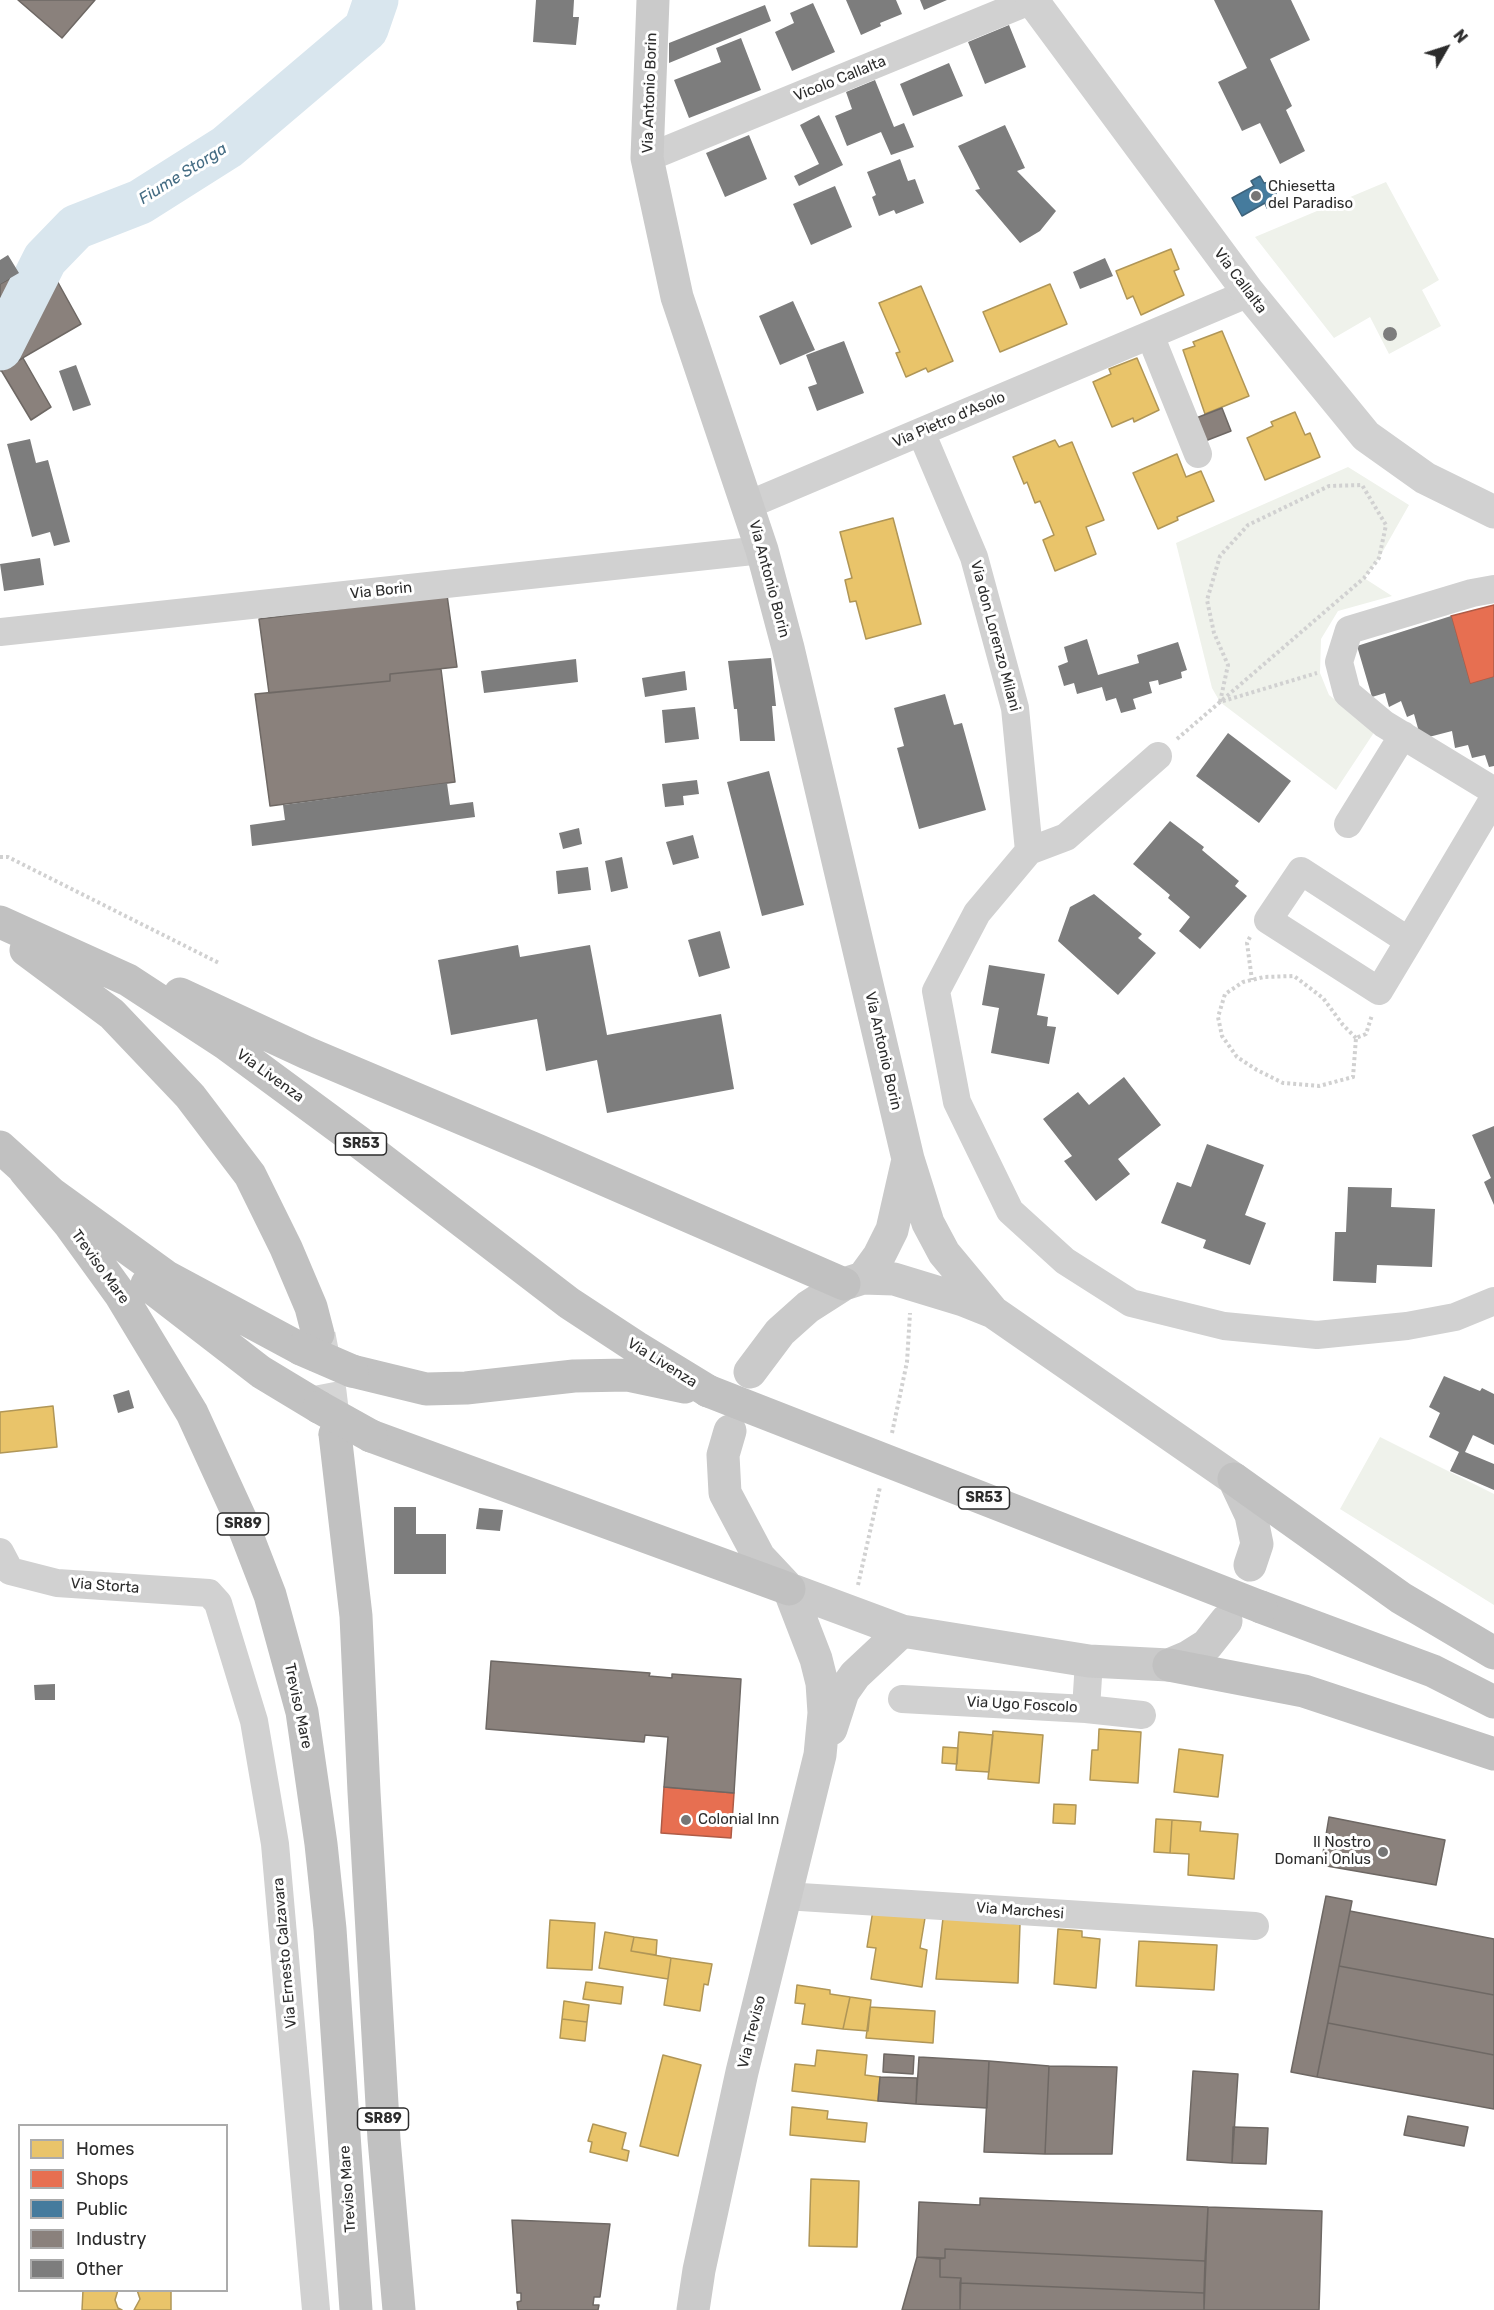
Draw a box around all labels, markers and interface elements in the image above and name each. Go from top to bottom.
north arrow [1416,18,1476,78]
text: N [1449,26,1471,47]
street label: Via Antonio Borin [639,32,661,154]
street label: Vicolo Callalta [791,52,889,106]
water label: Fiume Storga [135,139,231,209]
place label: Chiesetta del Paradiso [1268,178,1353,213]
marker: Chiesetta del Paradiso [1249,189,1263,203]
street label: Via Callalta [1210,245,1270,317]
street label: Via Pietro d'Asolo [890,388,1008,452]
street label: Via Antonio Borin [745,518,793,640]
street label: Via don Lorenzo Milani [966,559,1024,713]
street label: Via Borin [349,579,413,603]
street label: Via Antonio Borin [861,990,905,1112]
street label: Via Livenza [233,1046,307,1106]
road number: SR53 [336,1133,386,1155]
street label: Treviso Mare [67,1226,133,1308]
street label: Via Livenza [624,1334,700,1392]
road number: SR53 [958,1487,1010,1509]
road number: SR89 [218,1513,268,1535]
street label: Via Storta [70,1575,140,1597]
street label: Treviso Mare [280,1661,316,1751]
street label: Via Ugo Foscolo [966,1693,1078,1717]
place label: Colonial Inn [698,1811,779,1829]
marker: Colonial Inn [679,1813,693,1827]
place label: Il Nostro Domani Onlus [1274,1834,1371,1869]
marker: Il Nostro Domani Onlus [1376,1845,1390,1859]
street label: Via Ernesto Calzavara [269,1877,301,2029]
street label: Via Marchesi [975,1899,1065,1923]
street label: Via Treviso [734,1994,770,2070]
road number: SR89 [358,2108,409,2130]
legend [18,2124,228,2292]
text: Homes [76,2138,134,2160]
street label: Treviso Mare [336,2145,360,2233]
text: Shops [76,2168,128,2190]
text: Public [76,2198,128,2220]
text: Industry [76,2228,146,2250]
text: Other [76,2258,123,2280]

